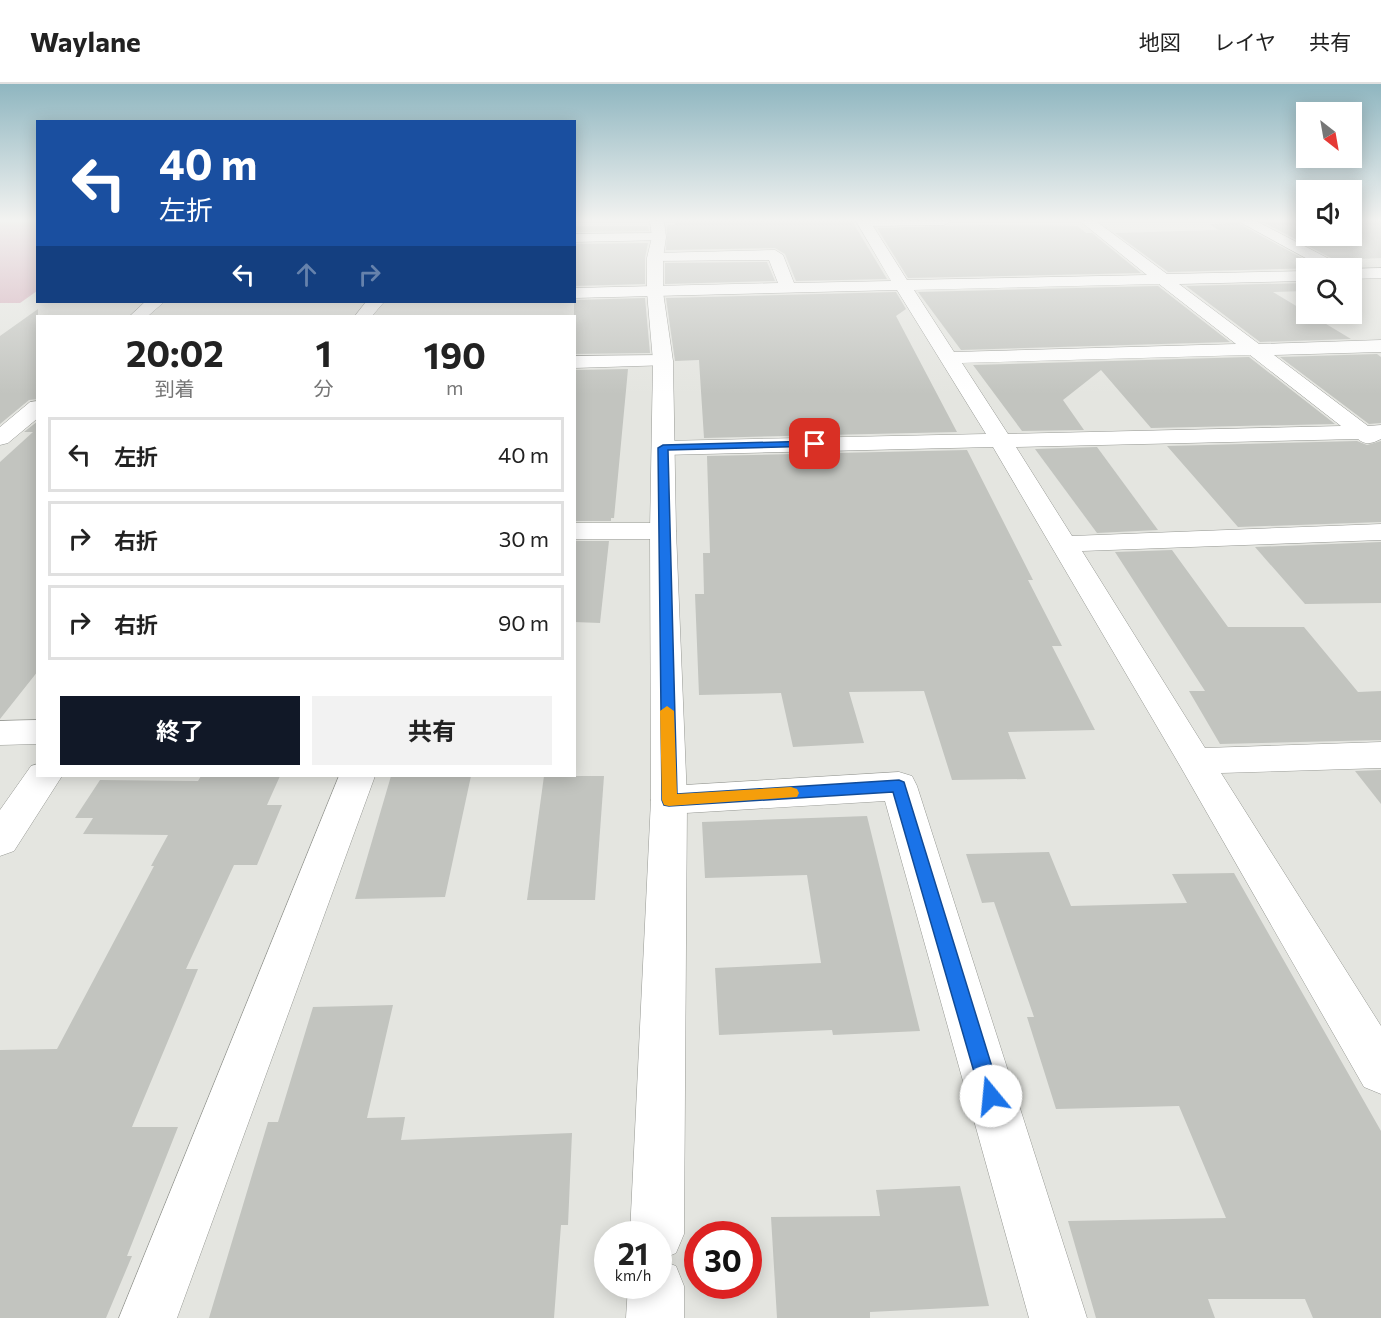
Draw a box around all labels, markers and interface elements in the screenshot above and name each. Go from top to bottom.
text: Waylane [30,24,141,58]
text: 地図 [1139,29,1181,54]
text: レイヤ [1214,29,1276,54]
text: 共有 [1309,29,1351,54]
north arrow [1296,102,1362,168]
map controls [1296,102,1362,324]
text: 40 m [159,137,257,189]
icon: left [60,144,138,222]
button: sound [1296,180,1362,246]
text: 左折 [159,193,213,226]
icon: left [227,258,260,291]
icon: ahead [290,258,323,291]
icon: right [353,258,386,291]
button: search [1296,258,1362,324]
text: 20:02 [126,330,224,374]
text: 1 [316,330,332,374]
text: 190 [424,332,486,376]
text: m [446,375,464,399]
text: 到着 [155,376,195,400]
text: 分 [314,376,334,400]
pin [789,418,840,469]
icon: arrive [798,427,831,460]
icon: left [63,438,96,471]
text: 40 m [498,441,549,468]
text: 左折 [114,443,158,470]
icon: right [63,522,96,555]
text: 30 m [499,525,549,552]
text: 右折 [114,527,158,554]
icon: right [63,606,96,639]
text: 90 m [498,609,549,636]
text: 右折 [114,611,158,638]
button: 終了 [60,696,300,765]
button: 共有 [312,696,552,765]
position arrow [959,1064,1023,1128]
speed limit sign: 30 [684,1221,762,1299]
text: 21 [618,1234,648,1271]
text: km/h [615,1266,651,1284]

